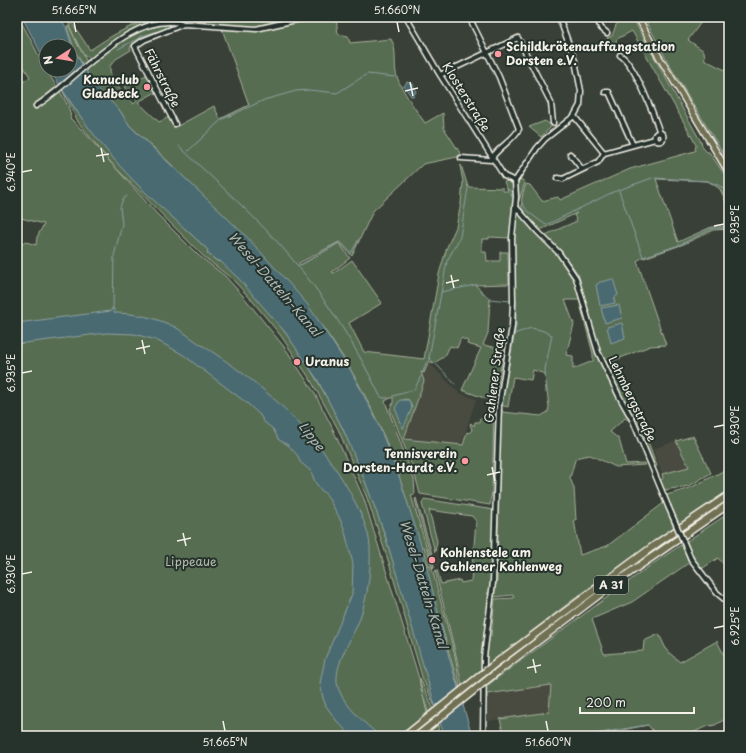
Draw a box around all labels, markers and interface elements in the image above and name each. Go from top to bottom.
text: 51.665°N [51,2,97,17]
text: 51.660°N [374,2,420,17]
place label: Schildkrötenauffangstation Dorsten e.V. [506,37,675,69]
north arrow [38,38,78,78]
street label: Fährstraße [140,45,185,110]
marker: Schildkrötenauffangstation Dorsten e.V. [493,49,503,59]
text: N [38,54,57,66]
street label: Klosterstraße [438,58,495,135]
place label: Kanuclub Gladbeck [82,70,139,102]
marker: Kanuclub Gladbeck [142,82,152,92]
text: 6.940°E [3,152,18,192]
text: 6.935°E [727,205,742,243]
water label: Wesel-Datteln-Kanal [225,227,328,342]
street label: Gahlener Straße [479,326,509,424]
place label: Uranus [305,352,349,370]
street label: Lehmbergstraße [604,353,661,444]
text: 6.935°E [3,354,18,392]
marker: Uranus [292,357,302,367]
text: 6.930°E [727,405,742,445]
water label: Lippe [295,417,331,455]
place label: Tennisverein Dorsten-Hardt e.V. [343,444,457,476]
marker: Tennisverein Dorsten-Hardt e.V. [460,456,470,466]
water label: Wesel-Datteln-Kanal [396,517,454,653]
place label: Kohlenstele am Gahlener Kohlenweg [440,543,562,575]
park label: Lippeaue [165,552,217,570]
text: 6.930°E [3,554,18,594]
marker: Kohlenstele am Gahlener Kohlenweg [427,555,437,565]
road number: A 31 [594,576,628,594]
text: 6.925°E [727,606,742,646]
scale bar [580,689,694,715]
text: 200 m [586,693,626,711]
text: 51.665°N [202,734,248,749]
text: 51.660°N [525,734,571,749]

